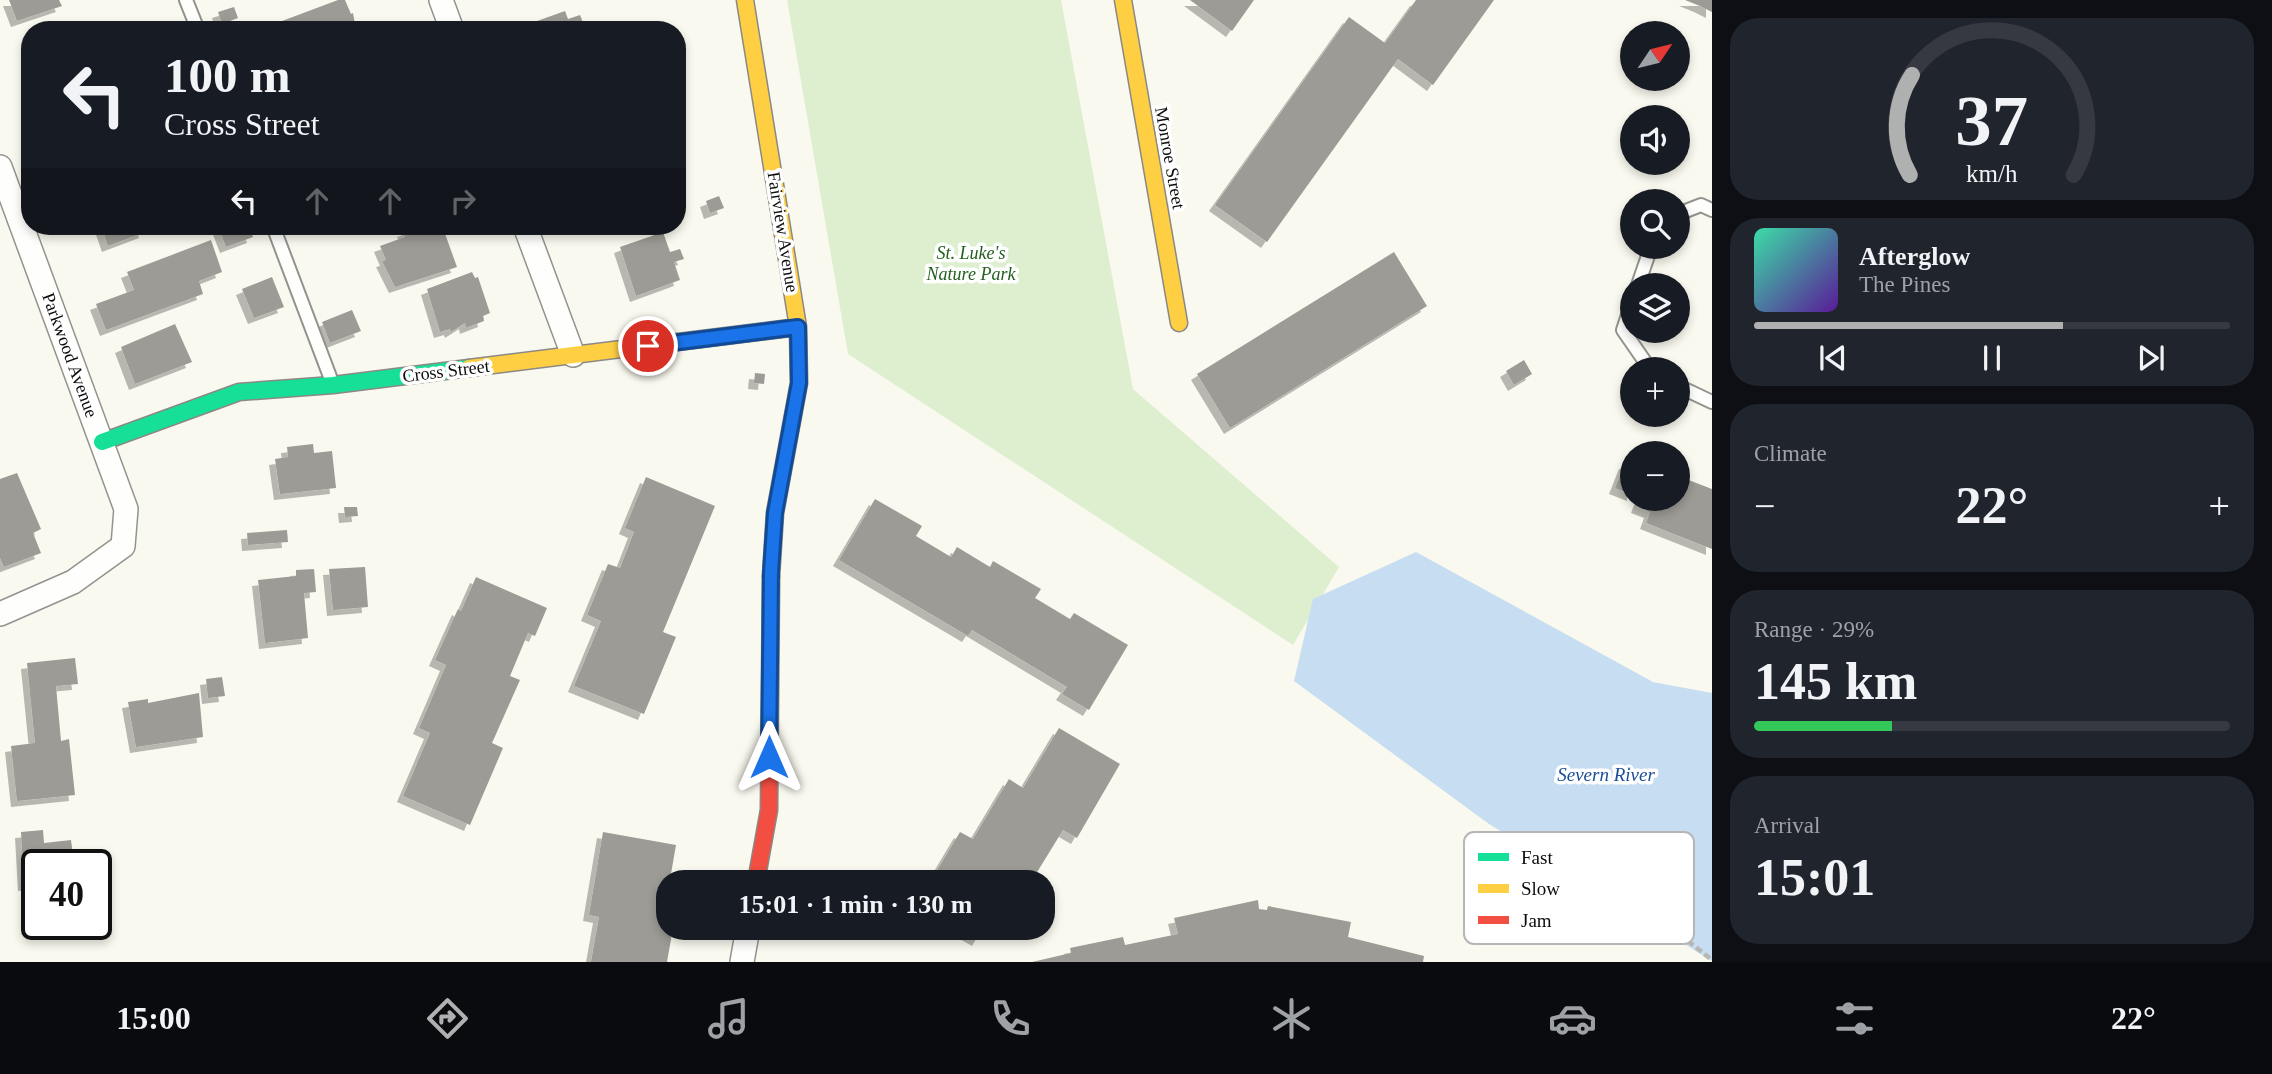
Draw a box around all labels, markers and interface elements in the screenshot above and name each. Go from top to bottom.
north arrow [1620,21,1690,91]
map controls [1620,21,1690,511]
text: 100 m [164,48,291,103]
icon: left [49,49,140,140]
text: 37 [1956,80,2028,161]
street label: Monroe Street [1151,105,1189,211]
button: sound [1620,105,1690,175]
text: Cross Street [164,106,320,142]
text: km/h [1966,160,2018,187]
street label: Fairview Avenue [764,170,802,294]
icon: left [225,182,263,220]
icon: ahead [298,182,336,220]
icon: ahead [371,182,409,220]
icon: right [444,182,482,220]
button: search [1620,189,1690,259]
text: Afterglow [1859,242,1970,271]
park label: St. Luke's Nature Park [926,243,1016,284]
text: The Pines [1859,272,1950,297]
button: layers [1620,273,1690,343]
street label: Parkwood Avenue [38,290,102,420]
pin [618,316,678,376]
icon: arrive [629,327,667,365]
icon: previous [1814,339,1852,377]
icon: pause [1973,339,2011,377]
icon: next [2132,339,2170,377]
street label: Cross Street [401,356,491,386]
button: + [1620,357,1690,427]
button: − [1620,441,1690,511]
text: Climate [1754,441,1827,466]
text: 22° [1956,477,2028,534]
text: − [1754,485,1775,527]
text: + [2209,485,2230,527]
text: Range · 29% [1754,617,1874,642]
text: 145 km [1754,653,1917,710]
position arrow [732,720,806,794]
water label: Severn River [1557,764,1655,785]
text: Arrival [1754,813,1820,838]
legend [1464,832,1694,944]
text: Fast [1521,847,1553,868]
speed limit sign: 40 [21,849,112,940]
text: 15:01 [1754,849,1875,906]
text: Slow [1521,878,1560,899]
text: 15:01 · 1 min · 130 m [739,890,973,919]
text: Jam [1521,910,1552,931]
icon: directions [423,994,472,1043]
icon: music [704,994,753,1043]
icon: phone [986,994,1035,1043]
icon: climate [1267,994,1316,1043]
icon: car [1548,994,1597,1043]
icon: filters [1830,994,1879,1043]
text: 15:00 [116,1000,191,1036]
text: 22° [2111,1000,2156,1036]

